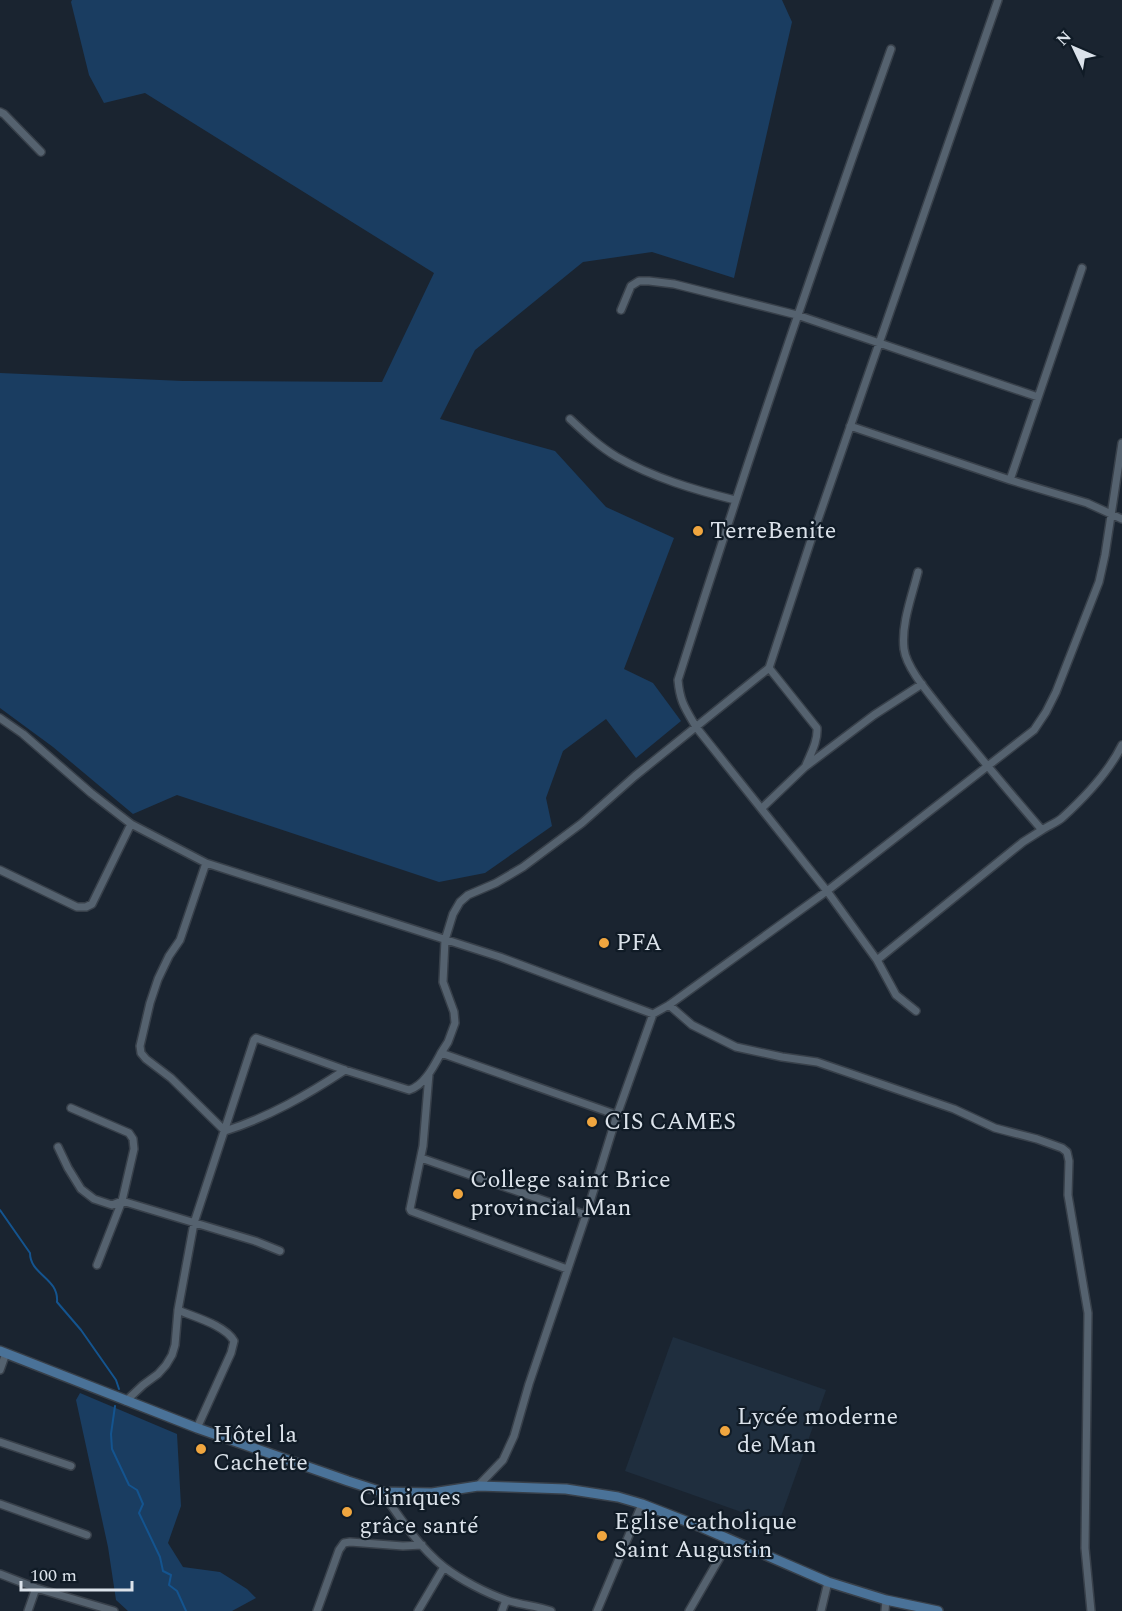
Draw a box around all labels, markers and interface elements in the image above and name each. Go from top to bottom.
north arrow [1044,18,1104,78]
text: N [1051,25,1077,51]
place label: TerreBenite [710,513,836,549]
marker: TerreBenite [691,524,705,538]
place label: PFA [616,925,662,961]
marker: PFA [597,936,611,950]
place label: CIS CAMES [604,1104,736,1140]
marker: CIS CAMES [585,1115,599,1129]
place label: College saint Brice provincial Man [470,1162,671,1226]
marker: College saint Brice provincial Man [451,1187,465,1201]
place label: Lycée moderne de Man [737,1399,898,1463]
place label: Hôtel la Cachette [213,1417,308,1481]
marker: Lycée moderne de Man [718,1424,732,1438]
marker: Hôtel la Cachette [194,1442,208,1456]
place label: Cliniques grâce santé [359,1480,479,1544]
place label: Eglise catholique Saint Augustin [614,1504,797,1568]
marker: Cliniques grâce santé [340,1505,354,1519]
marker: Eglise catholique Saint Augustin [595,1529,609,1543]
scale bar [21,1554,132,1592]
text: 100 m [30,1562,77,1589]

